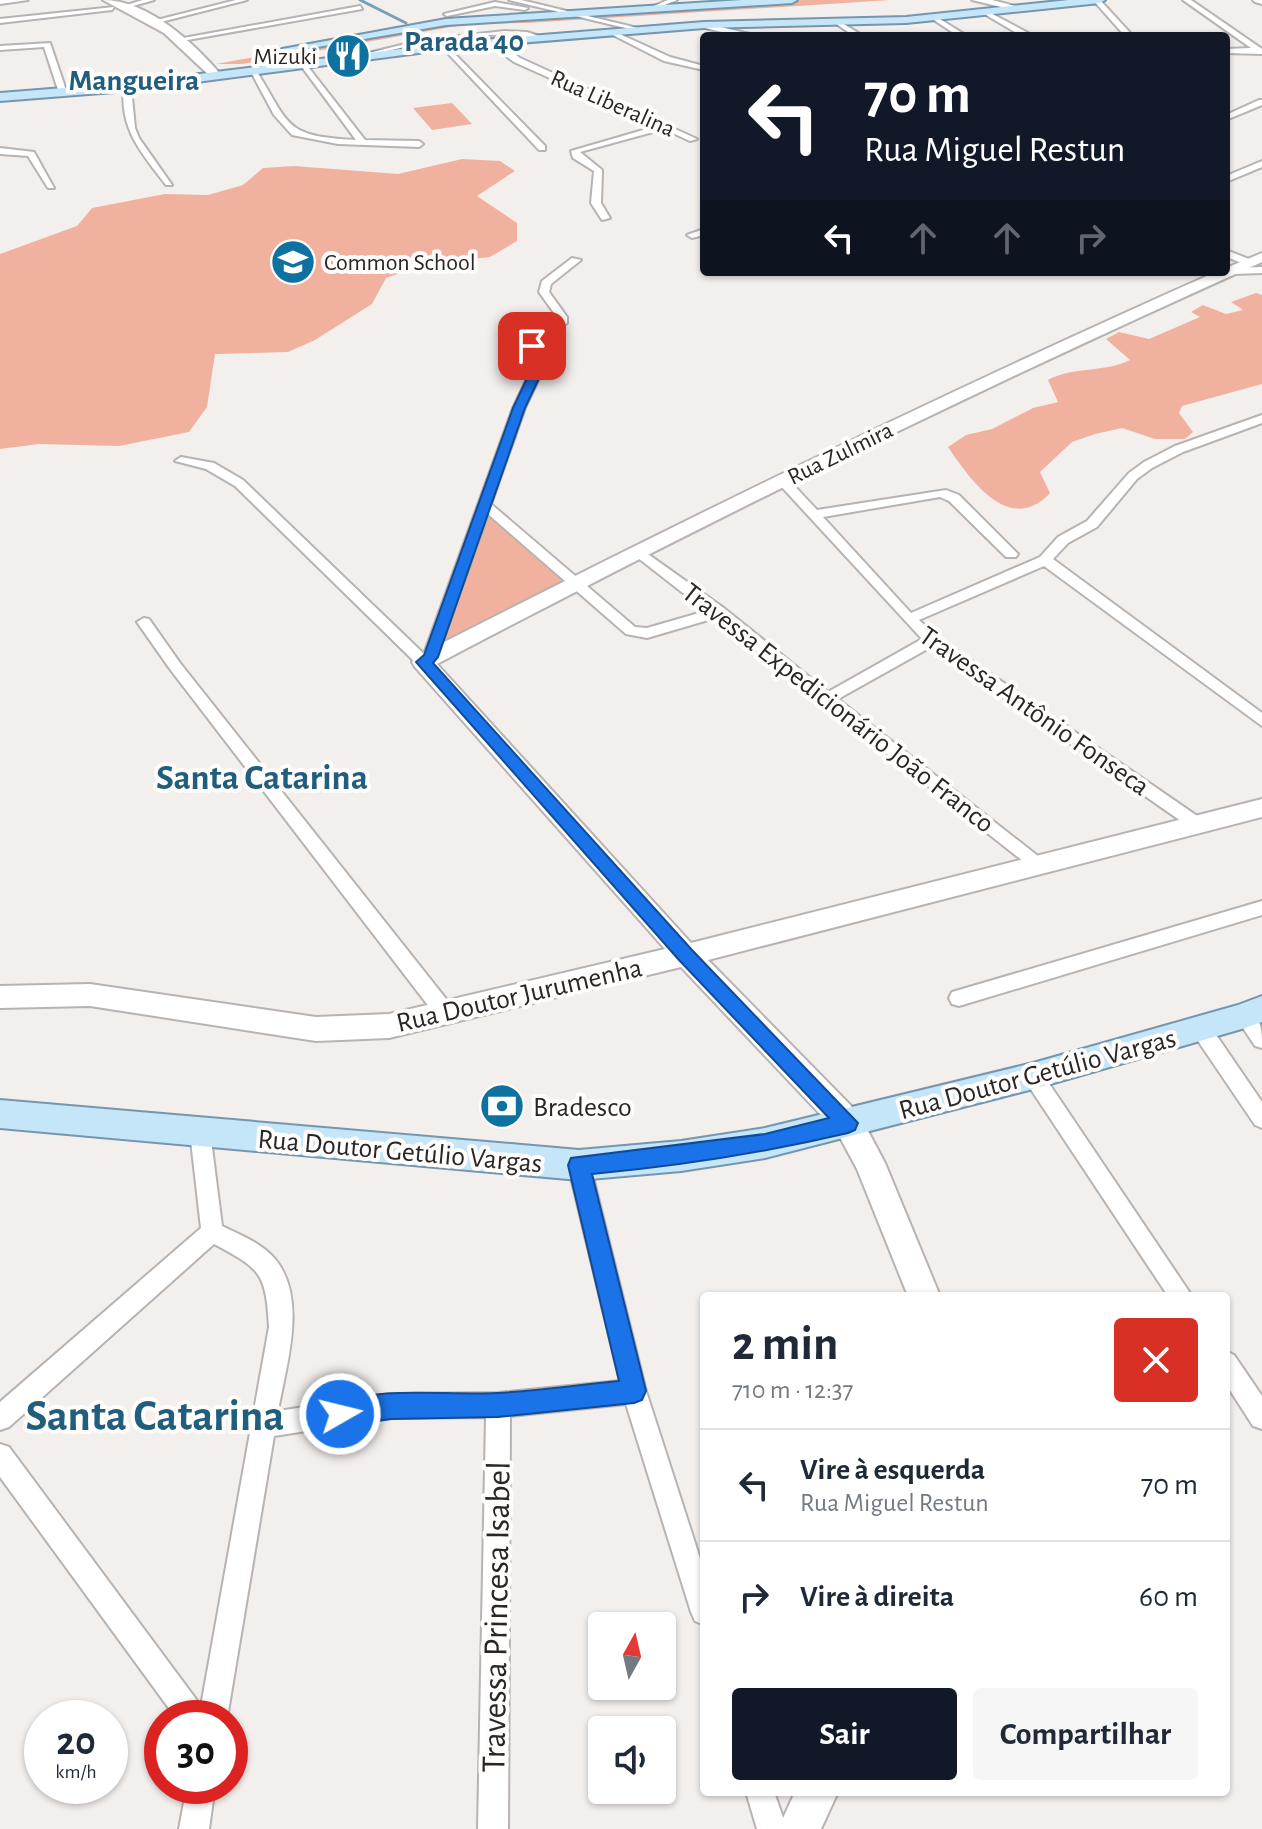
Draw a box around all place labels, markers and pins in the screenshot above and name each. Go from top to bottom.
restaurant icon: Mizuki [324,32,372,80]
place label: Mizuki [253,45,317,69]
school or university icon: Common School [269,238,317,286]
place label: Common School [324,251,476,275]
pin [498,312,566,380]
bank icon: Bradesco [478,1082,526,1130]
place label: Bradesco [533,1094,632,1122]

